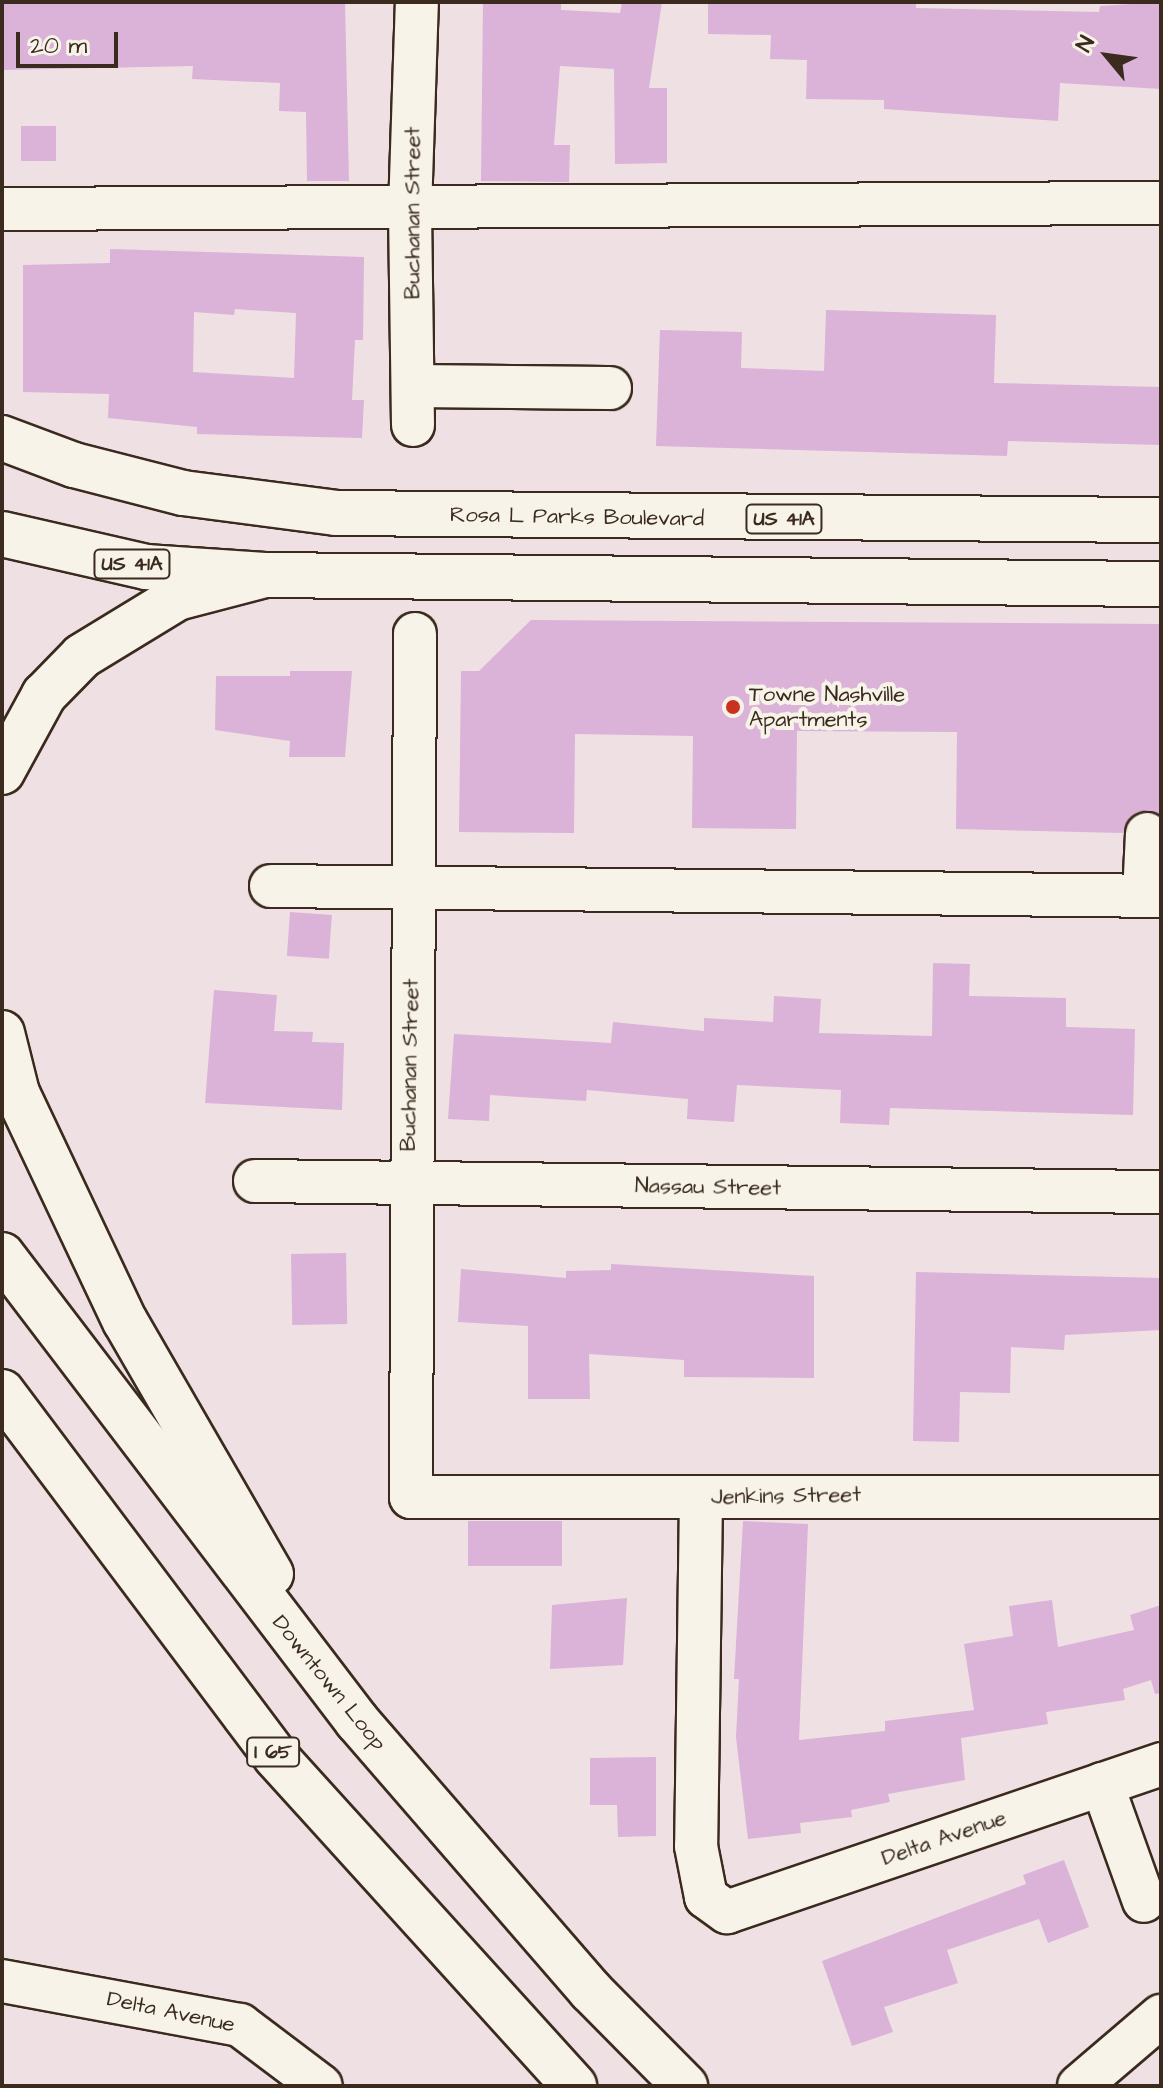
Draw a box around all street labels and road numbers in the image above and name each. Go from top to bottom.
street label: Buchanan Street [400,127,426,299]
street label: Rosa L Parks Boulevard [450,502,704,532]
road number: US 41A [744,503,824,535]
road number: US 41A [92,548,172,580]
street label: Buchanan Street [395,978,425,1152]
street label: Nassau Street [635,1173,781,1201]
street label: Jenkins Street [711,1481,861,1511]
street label: Downtown Loop [266,1610,392,1756]
road number: I 65 [245,1736,301,1768]
street label: Delta Avenue [878,1804,1010,1872]
street label: Delta Avenue [105,1986,237,2038]

